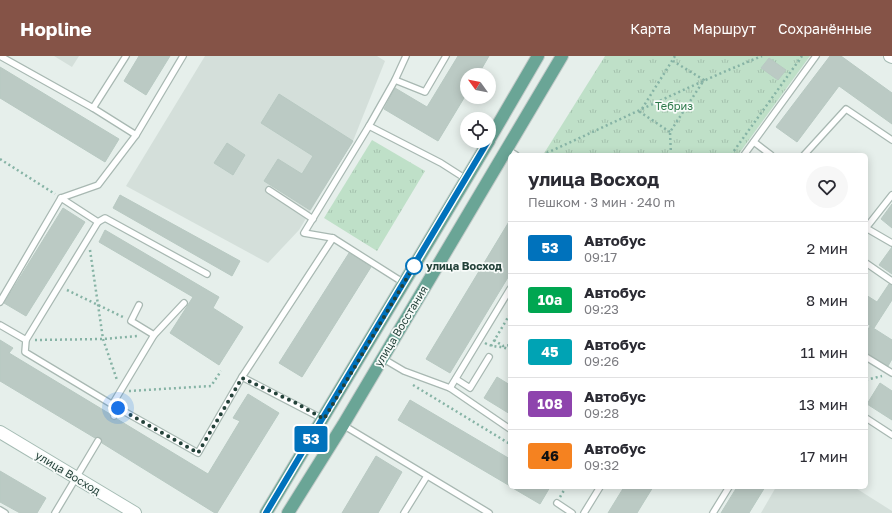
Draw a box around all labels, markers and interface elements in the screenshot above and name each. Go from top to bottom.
text: Hopline [20,17,92,40]
text: Карта [630,20,671,37]
text: Маршрут [693,20,756,37]
text: Сохранённые [778,20,872,37]
north arrow [460,68,496,104]
map controls [460,68,496,148]
park label: Тебриз [655,99,693,112]
button: locate [460,112,496,148]
button: heart [806,166,848,208]
text: улица Восход [528,167,659,190]
text: Пешком · 3 мин · 240 m [528,194,675,210]
text: Автобус [584,231,646,249]
text: 53 [541,239,559,256]
text: 2 мин [806,239,848,257]
text: 09:17 [584,249,617,265]
marker: улица Восход [405,257,423,275]
place label: улица Восход [426,259,502,272]
street label: улица Восстания [371,283,430,369]
text: Автобус [584,283,646,301]
text: 10а [538,291,562,308]
text: 8 мин [806,291,848,309]
text: 09:23 [584,301,619,317]
text: Автобус [584,335,646,353]
text: 45 [541,343,559,360]
text: 11 мин [801,343,848,361]
text: 09:26 [584,353,619,369]
text: Автобус [584,387,646,405]
text: 108 [537,395,563,412]
text: 13 мин [799,395,848,413]
your location [108,398,128,418]
text: 09:28 [584,405,619,421]
line badge: 53 [293,426,329,452]
text: 53 [302,430,320,447]
text: Автобус [584,439,646,457]
text: 46 [541,447,559,464]
text: 17 мин [800,447,848,465]
street label: улица Восход [33,448,104,497]
text: 09:32 [584,457,619,473]

